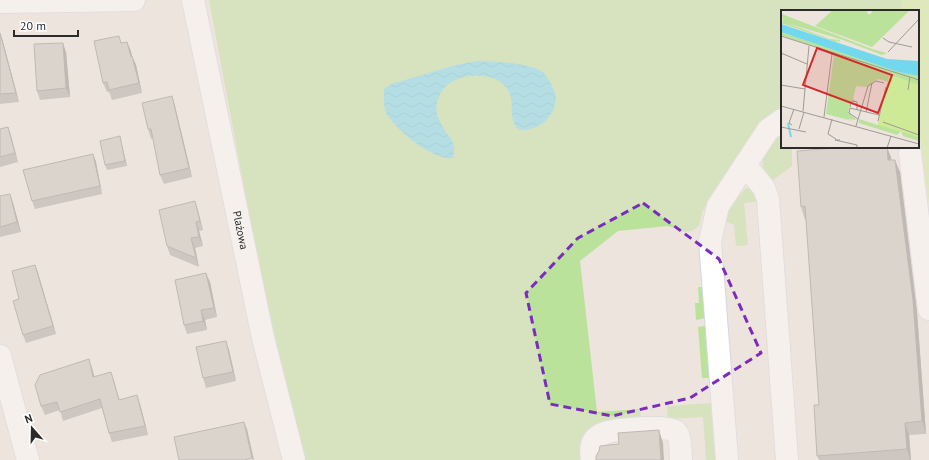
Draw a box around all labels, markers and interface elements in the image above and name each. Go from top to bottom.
inset map [781,10,919,148]
scale bar [14,12,78,38]
text: 20 m [20,18,46,33]
street label: Plażowa [230,210,251,251]
north arrow [12,408,52,448]
text: N [23,411,34,426]

